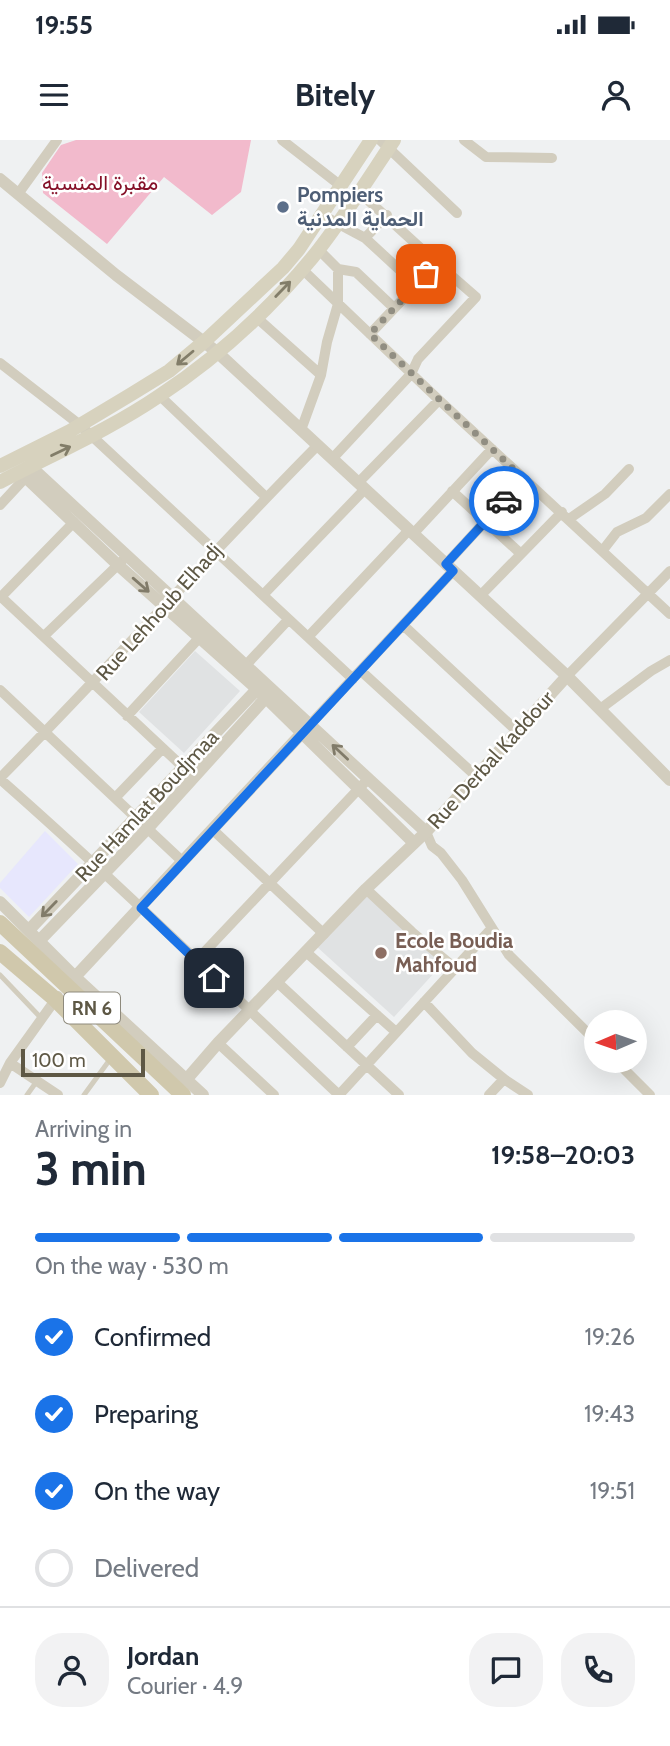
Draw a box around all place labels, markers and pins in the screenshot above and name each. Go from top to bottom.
place label: Pompiers الحماية المدنية [297,182,424,231]
marker: Pompiers الحماية المدنية [275,199,291,215]
pin [396,244,456,304]
place label: Ecole Boudia Mahfoud [395,928,514,977]
marker: Ecole Boudia Mahfoud [373,945,389,961]
pin [184,948,244,1008]

